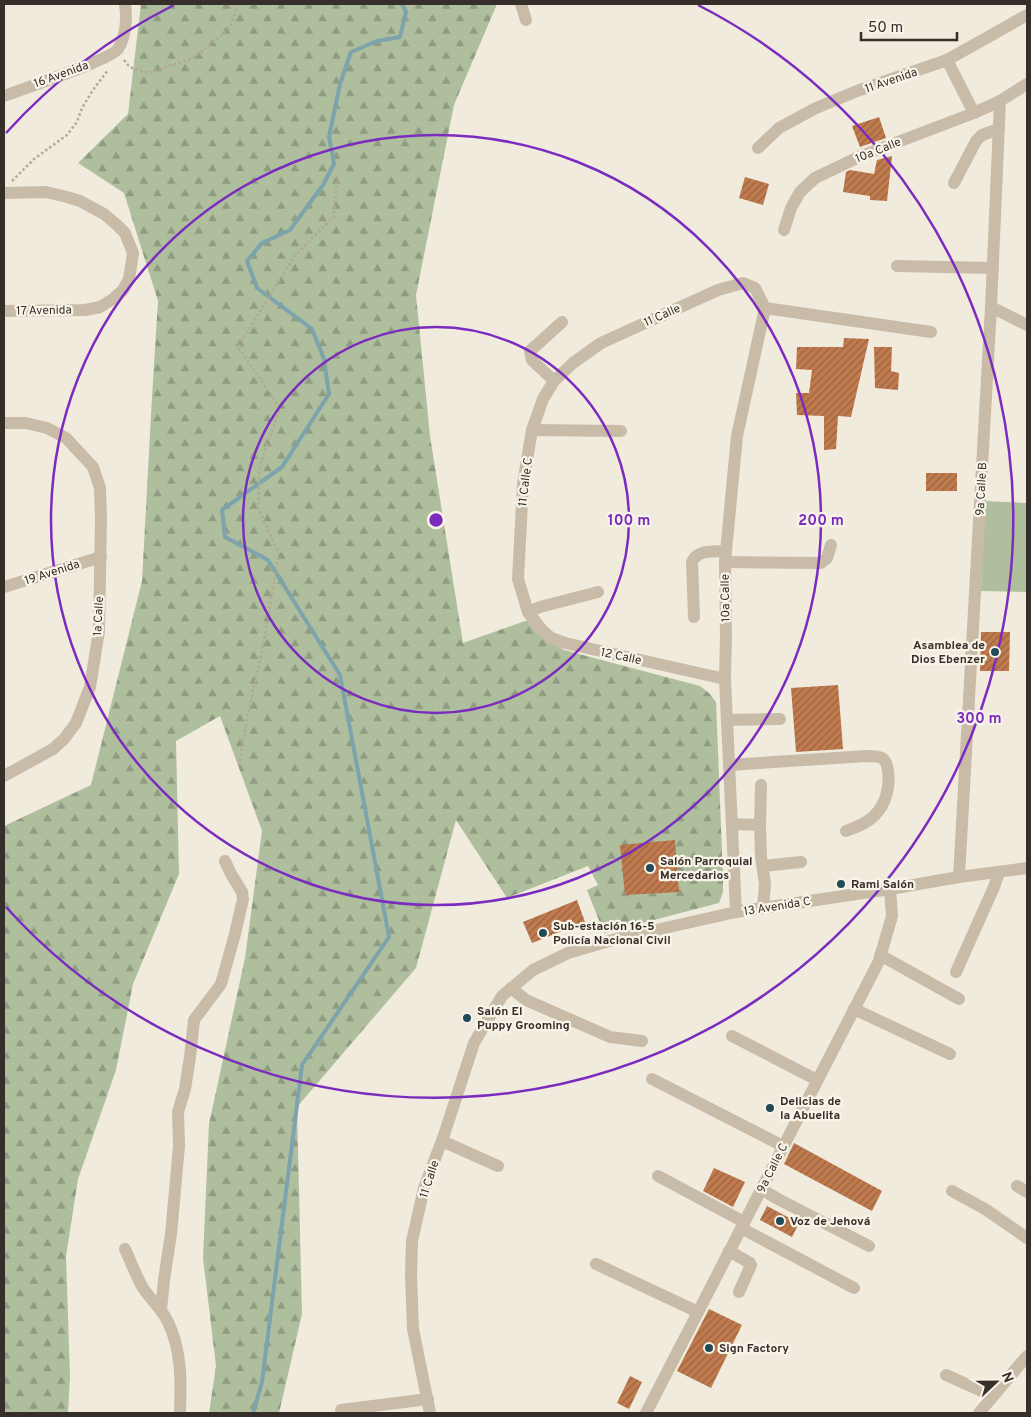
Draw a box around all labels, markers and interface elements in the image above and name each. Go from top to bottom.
scale bar [861,10,957,42]
text: 50 m [868,19,903,38]
street label: 16 Avenida [32,58,91,92]
street label: 11 Avenida [863,65,920,97]
street label: 10a Calle [853,134,904,167]
street label: 11 Calle [642,301,683,331]
street label: 17 Avenida [16,303,72,319]
street label: 11 Calle C [515,457,537,508]
street label: 9a Calle B [973,462,991,516]
centre of rings [427,511,445,529]
text: 100 m [608,512,650,531]
text: 200 m [798,512,844,531]
street label: 19 Avenida [23,557,82,589]
street label: 10a Calle [718,574,734,622]
street label: 1a Calle [90,596,108,636]
place label: Asamblea de Dios Ebenzer [911,638,985,668]
street label: 12 Calle [599,645,643,669]
marker: Asamblea de Dios Ebenzer [989,646,1001,658]
text: 300 m [956,710,1002,729]
place label: Salón Parroquial Mercedarios [660,854,753,884]
marker: Salón Parroquial Mercedarios [644,862,656,874]
place label: Rami Salón [851,877,914,893]
marker: Rami Salón [835,878,847,890]
street label: 13 Avenida C [742,894,812,920]
place label: Sub-estación 16-5 Policía Nacional Civil [553,919,671,949]
marker: Sub-estación 16-5 Policía Nacional Civil [537,927,549,939]
place label: Salón El Puppy Grooming [477,1004,570,1034]
marker: Salón El Puppy Grooming [461,1012,473,1024]
place label: Delicias de la Abuelita [780,1094,841,1124]
marker: Delicias de la Abuelita [764,1102,776,1114]
street label: 9a Calle C [754,1141,792,1196]
street label: 11 Calle [416,1158,444,1200]
place label: Voz de Jehová [790,1214,870,1230]
marker: Voz de Jehová [774,1215,786,1227]
place label: Sign Factory [719,1341,789,1357]
marker: Sign Factory [703,1342,715,1354]
north arrow [971,1357,1021,1407]
text: N [997,1370,1016,1386]

